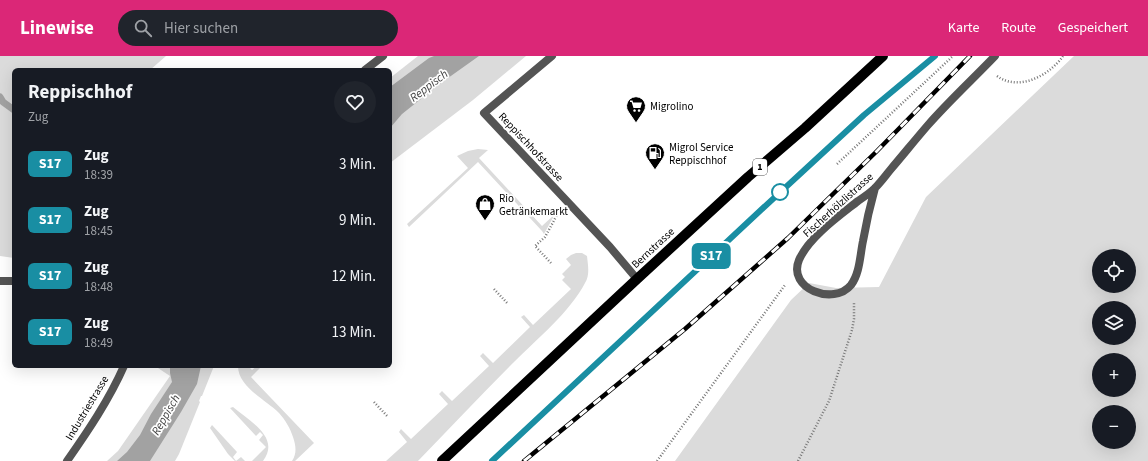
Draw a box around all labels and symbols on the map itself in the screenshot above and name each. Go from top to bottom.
water label: Reppisch [406,66,452,106]
supermarket icon: Migrolino [625,95,647,123]
place label: Migrolino [650,99,693,114]
street label: Reppischhofstrasse [495,109,567,185]
place label: Migrol Service Reppischhof [669,140,734,168]
fuel station icon: Migrol Service Reppischhof [644,142,666,170]
road number: 1 [753,159,767,175]
street label: Fischerhölzlistrasse [800,169,877,241]
unlabelled marker [771,183,789,201]
place label: Rio Getränkemarkt [499,191,568,219]
shop icon: Rio Getränkemarkt [474,193,496,221]
street label: Bernstrasse [628,224,678,272]
line badge: S17 [688,243,734,269]
street label: Industriestrasse [62,372,112,443]
water label: Reppisch [148,392,184,438]

